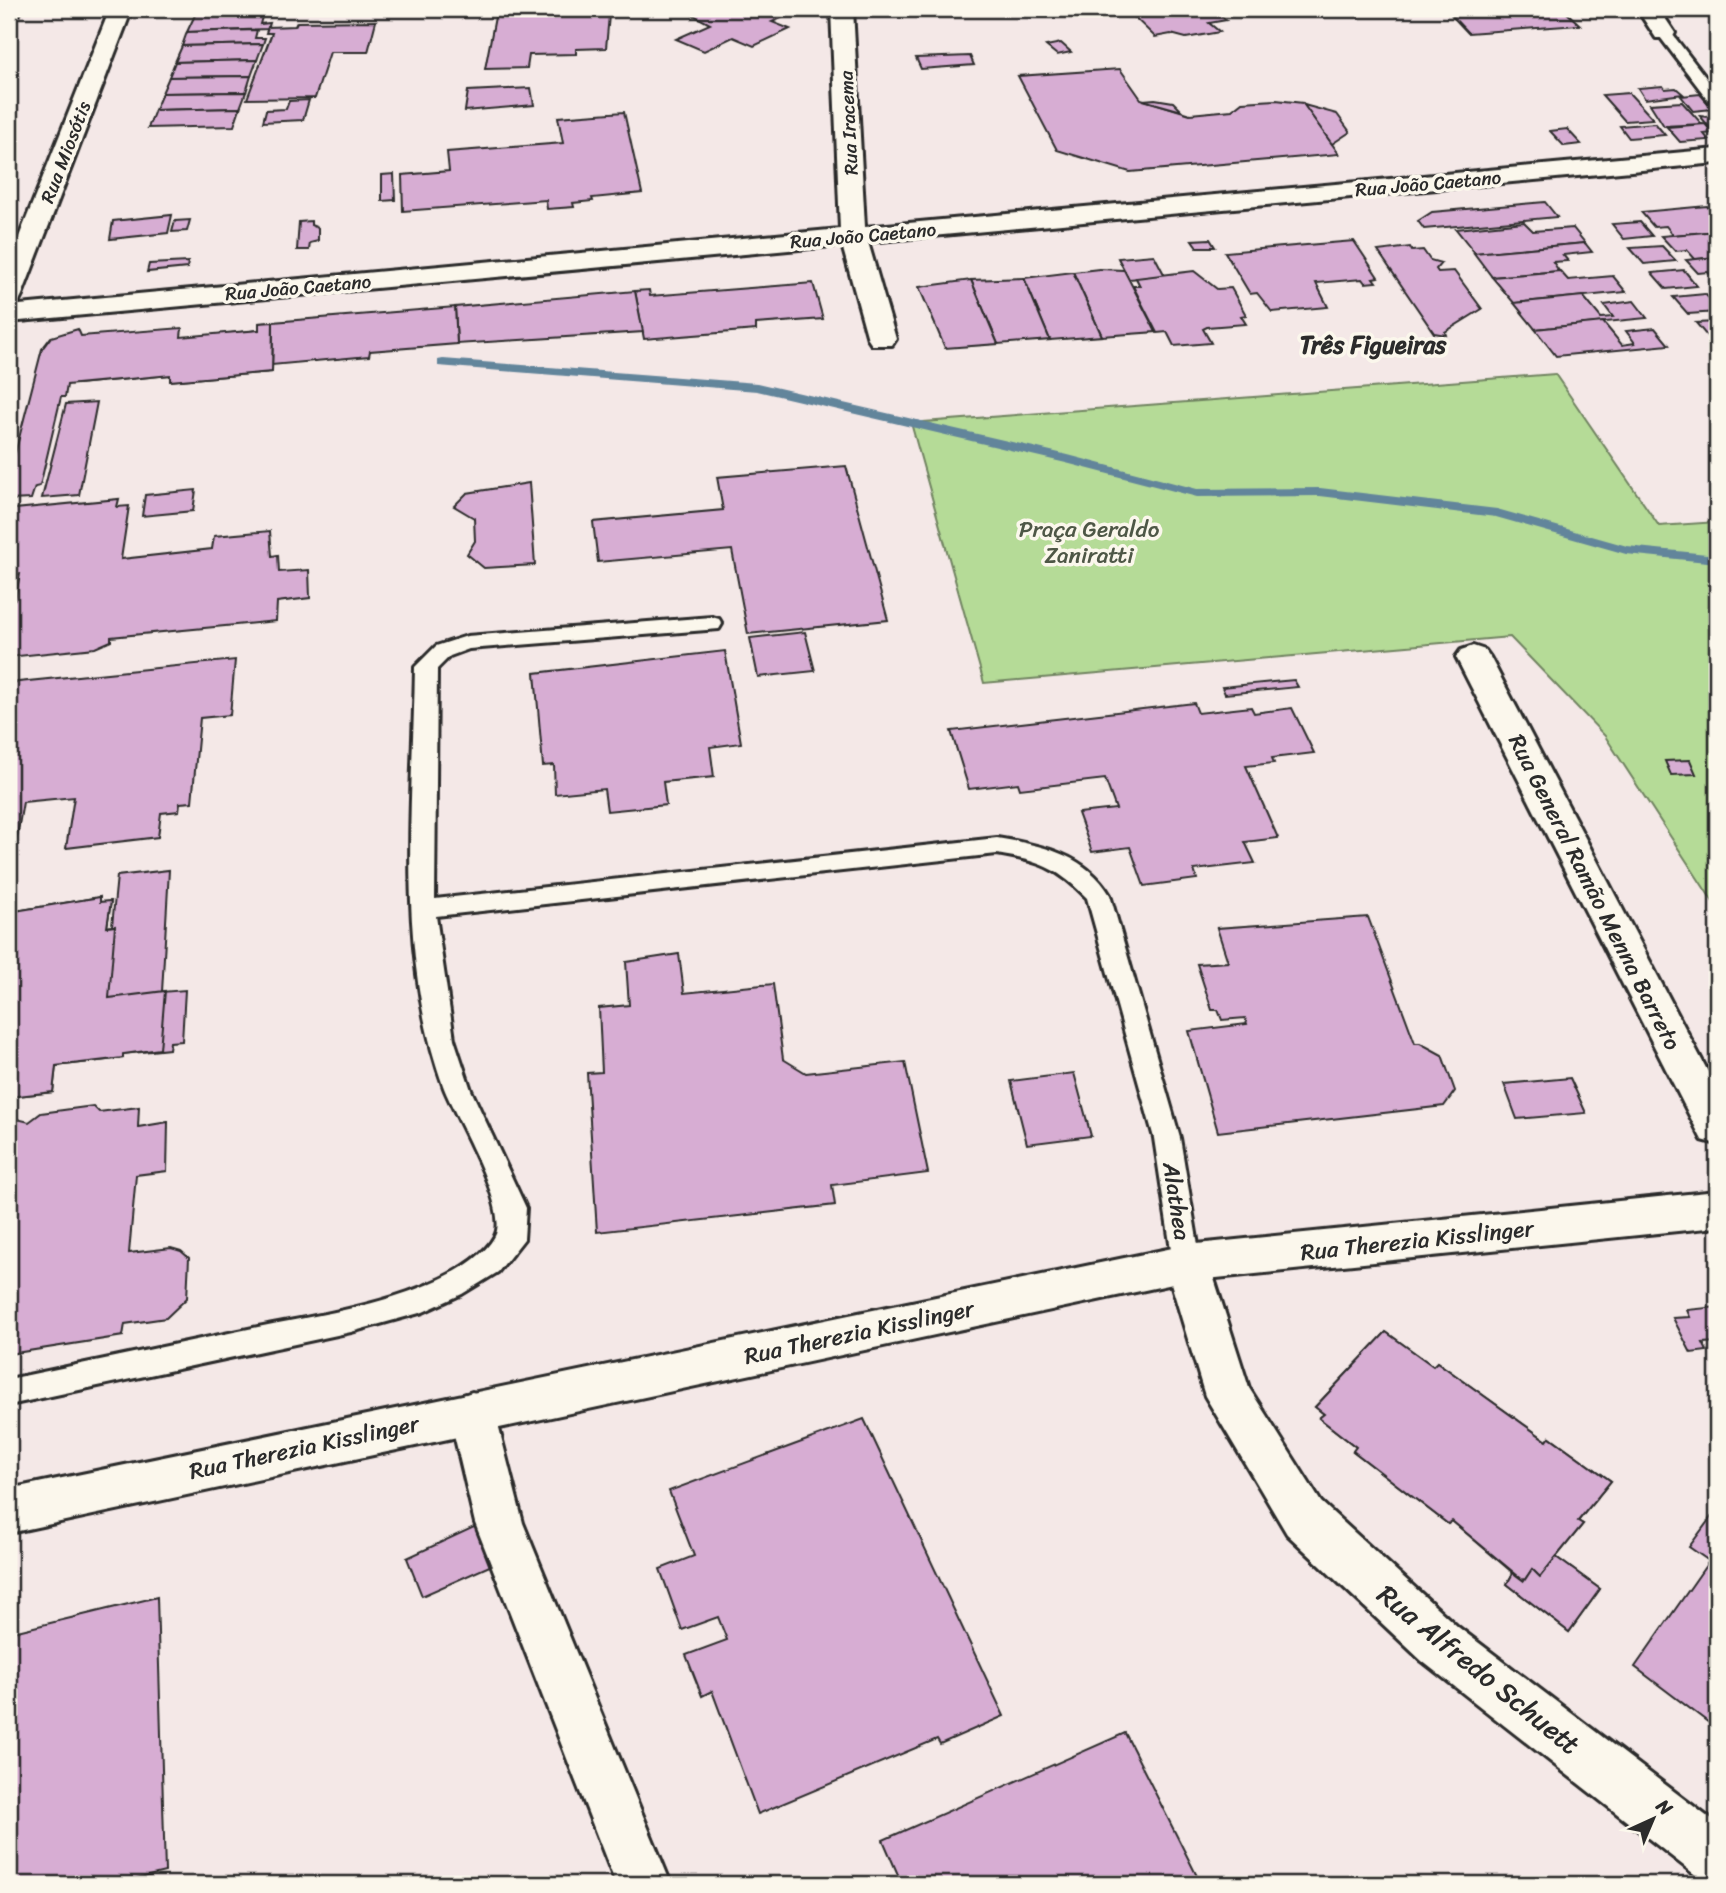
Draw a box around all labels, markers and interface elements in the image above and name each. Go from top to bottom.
street label: Rua Iracema [829,70,868,176]
street label: Rua Miosótis [31,96,100,208]
street label: Rua João Caetano [1354,161,1503,206]
street label: Rua João Caetano [789,213,938,258]
street label: Rua João Caetano [224,265,373,310]
district label: Três Figueiras [1300,324,1447,366]
park label: Praça Geraldo Zaniratti [1019,509,1160,576]
street label: Rua General Ramão Menna Barreto [1497,727,1692,1058]
street label: Alathea [1150,1158,1203,1244]
street label: Rua Therezia Kisslinger [1298,1208,1537,1273]
street label: Rua Therezia Kisslinger [740,1288,979,1377]
street label: Rua Therezia Kisslinger [185,1403,424,1492]
street label: Rua Alfredo Schuett [1366,1571,1592,1767]
north arrow [1618,1784,1688,1854]
text: N [1648,1790,1681,1824]

